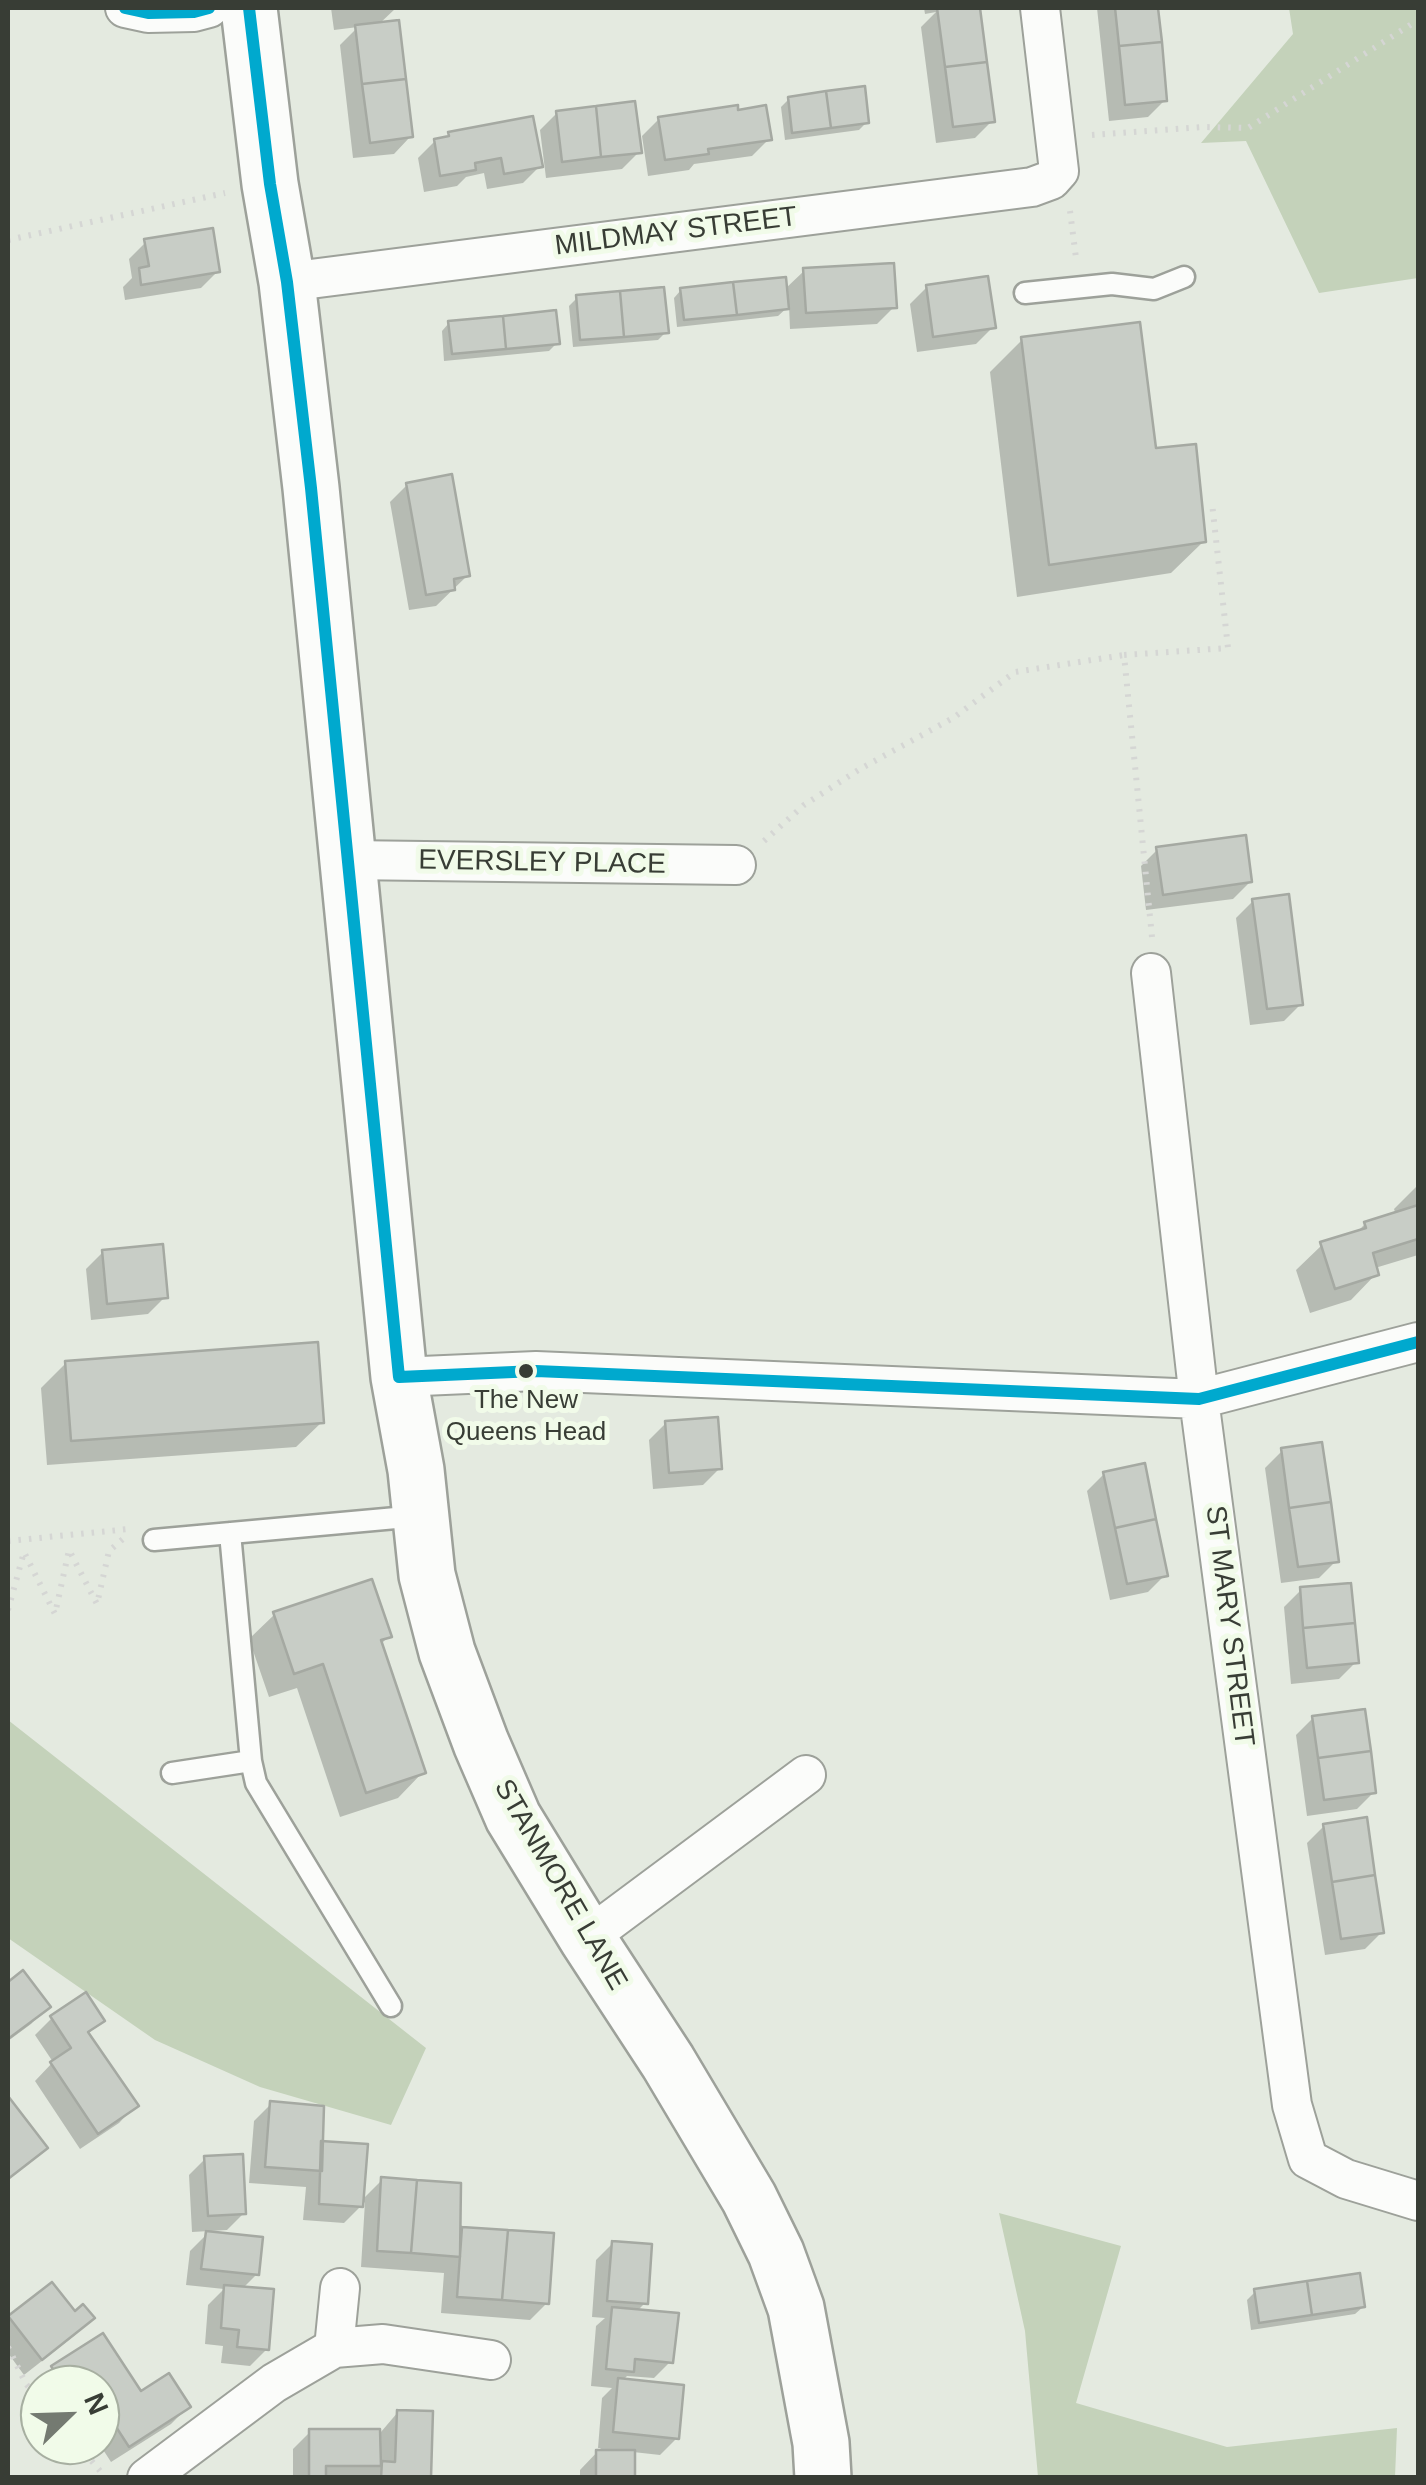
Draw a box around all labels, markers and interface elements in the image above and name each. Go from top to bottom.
street label: MILDMAY STREET [553,200,799,264]
street label: EVERSLEY PLACE [418,844,666,882]
marker: The New Queens Head [516,1361,536,1381]
place label: The New Queens Head [446,1385,606,1446]
street label: ST MARY STREET [1198,1504,1260,1748]
street label: STANMORE LANE [486,1774,634,1996]
north arrow [20,2365,120,2465]
text: N [78,2388,114,2419]

